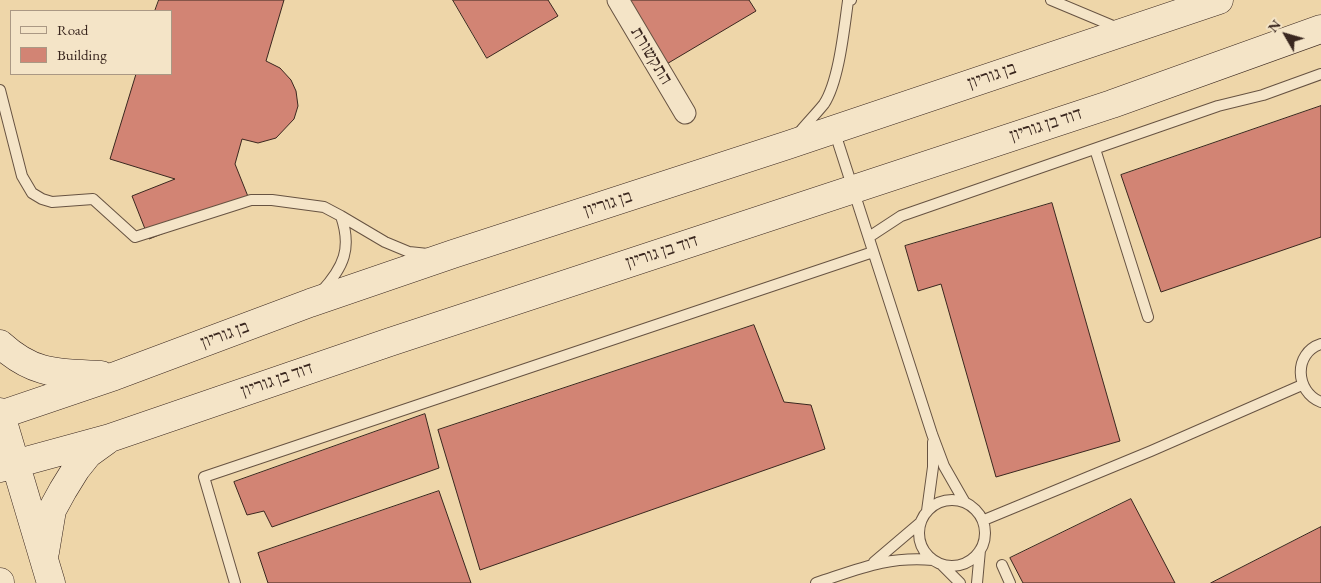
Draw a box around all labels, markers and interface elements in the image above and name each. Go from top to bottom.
legend [10,10,172,75]
north arrow [1261,10,1311,60]
text: N [1264,16,1285,36]
text: Road [57,20,88,39]
street label: התקשורת [625,23,677,89]
text: Building [57,45,107,64]
street label: בן גוריון [965,58,1019,94]
street label: דוד בן גוריון [1007,103,1085,147]
street label: בן גוריון [581,186,635,222]
street label: דוד בן גוריון [623,230,701,274]
street label: בן גוריון [198,316,252,354]
street label: דוד בן גוריון [238,358,316,402]

